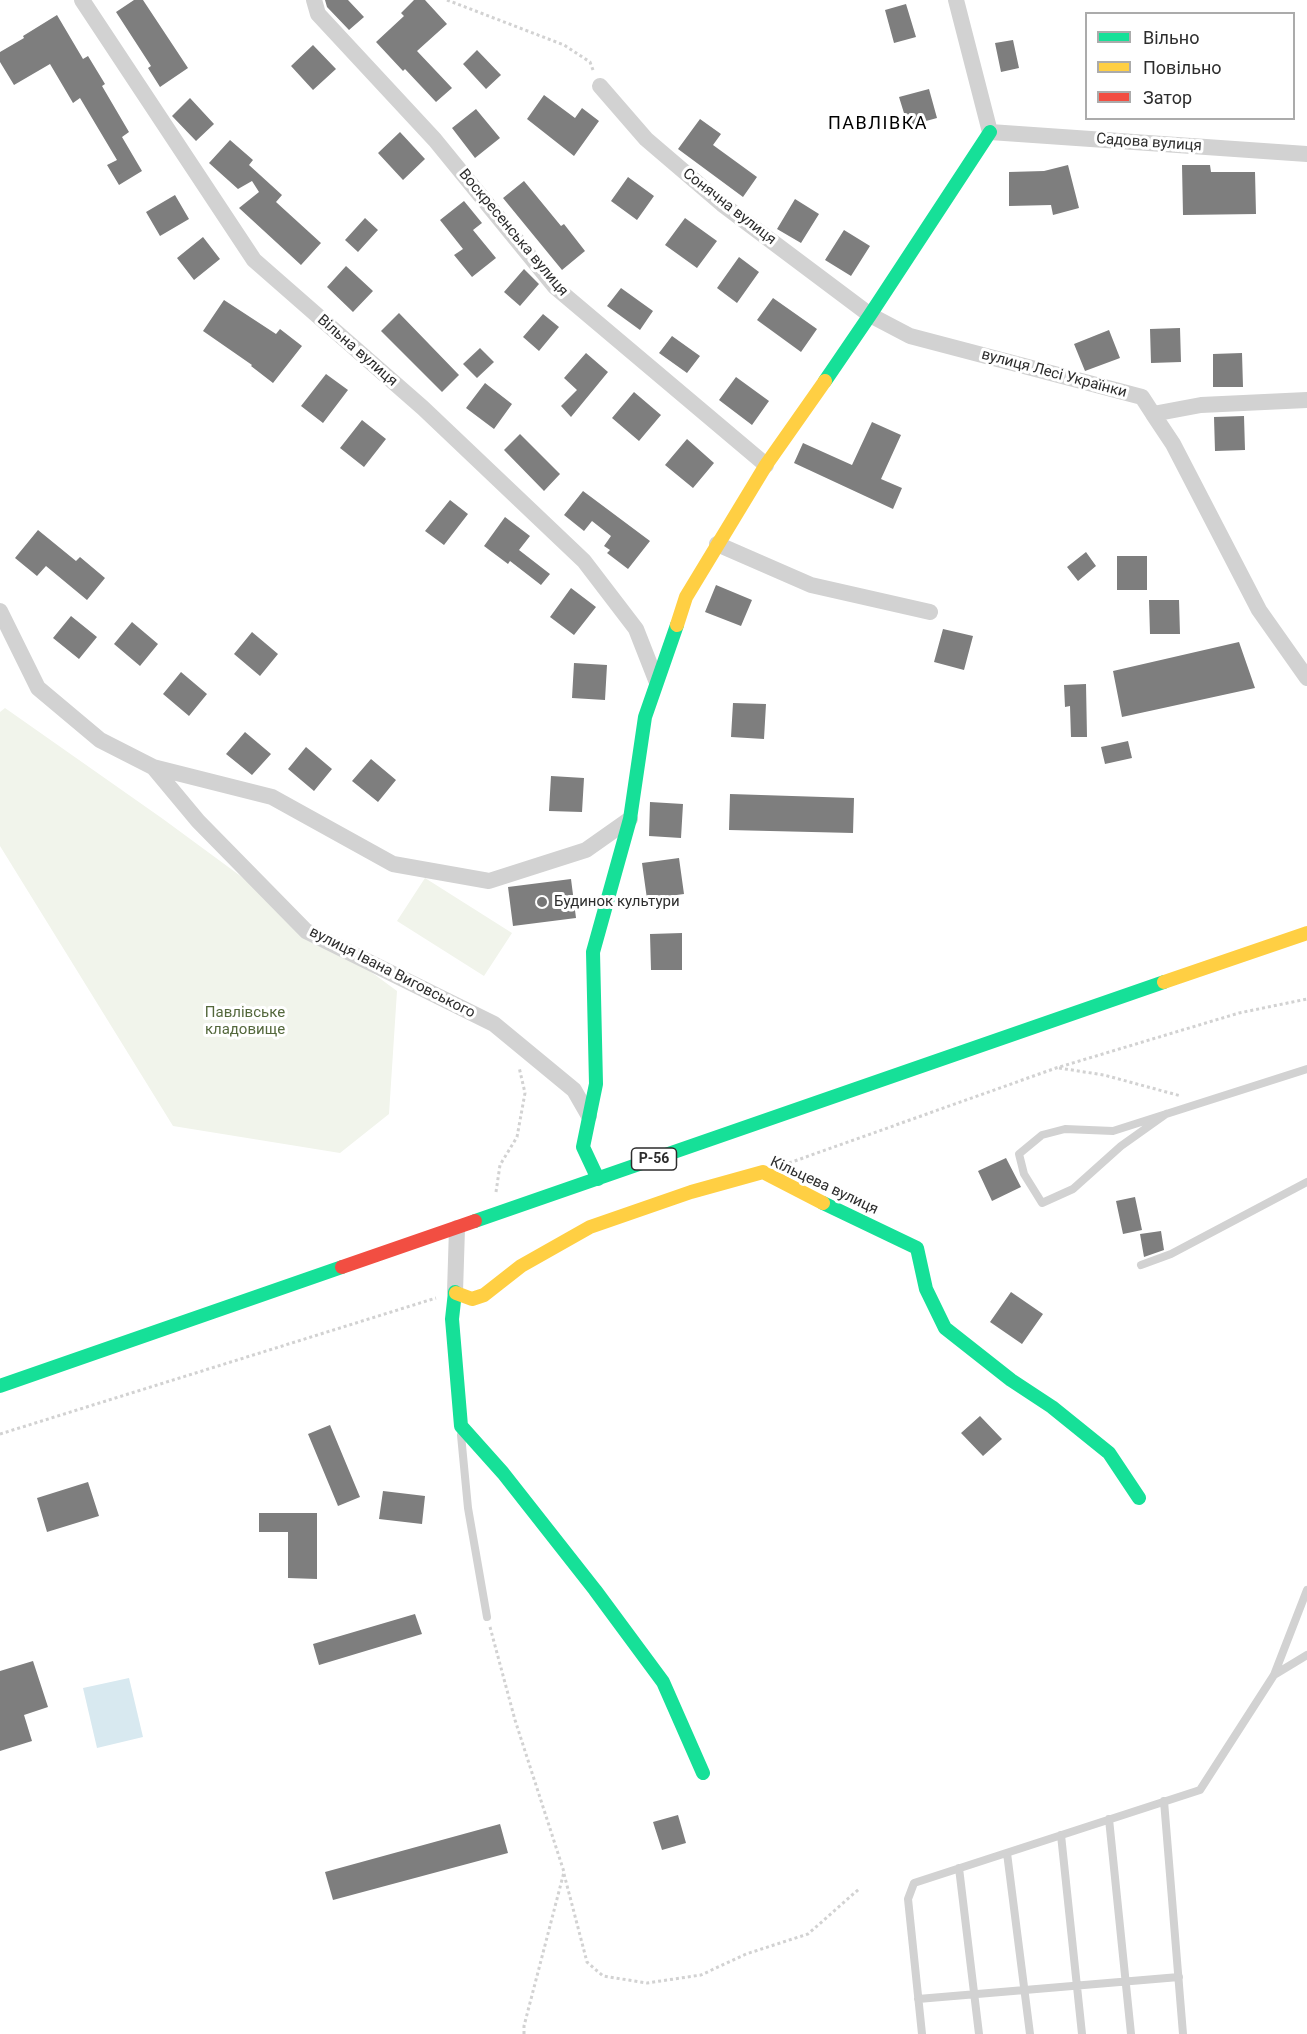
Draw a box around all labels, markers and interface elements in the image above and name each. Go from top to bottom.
legend [1085,12,1295,120]
text: Вільно [1143,27,1199,48]
text: Повільно [1143,57,1222,78]
text: Затор [1143,87,1192,108]
district label: ПАВЛІВКА [828,113,928,135]
street label: Садова вулиця [1096,130,1202,156]
street label: Сонячна вулиця [679,165,779,249]
street label: Воскресенська вулиця [455,166,571,300]
street label: Вільна вулиця [313,311,401,391]
street label: вулиця Лесі Українки [979,346,1129,402]
place label: Будинок культури [554,893,680,911]
marker: Будинок культури [535,895,549,909]
street label: вулиця Івана Виговського [306,923,478,1023]
park label: Павлівське кладовище [205,1004,285,1039]
road number: Р-56 [632,1148,676,1170]
street label: Кільцева вулиця [767,1153,881,1219]

